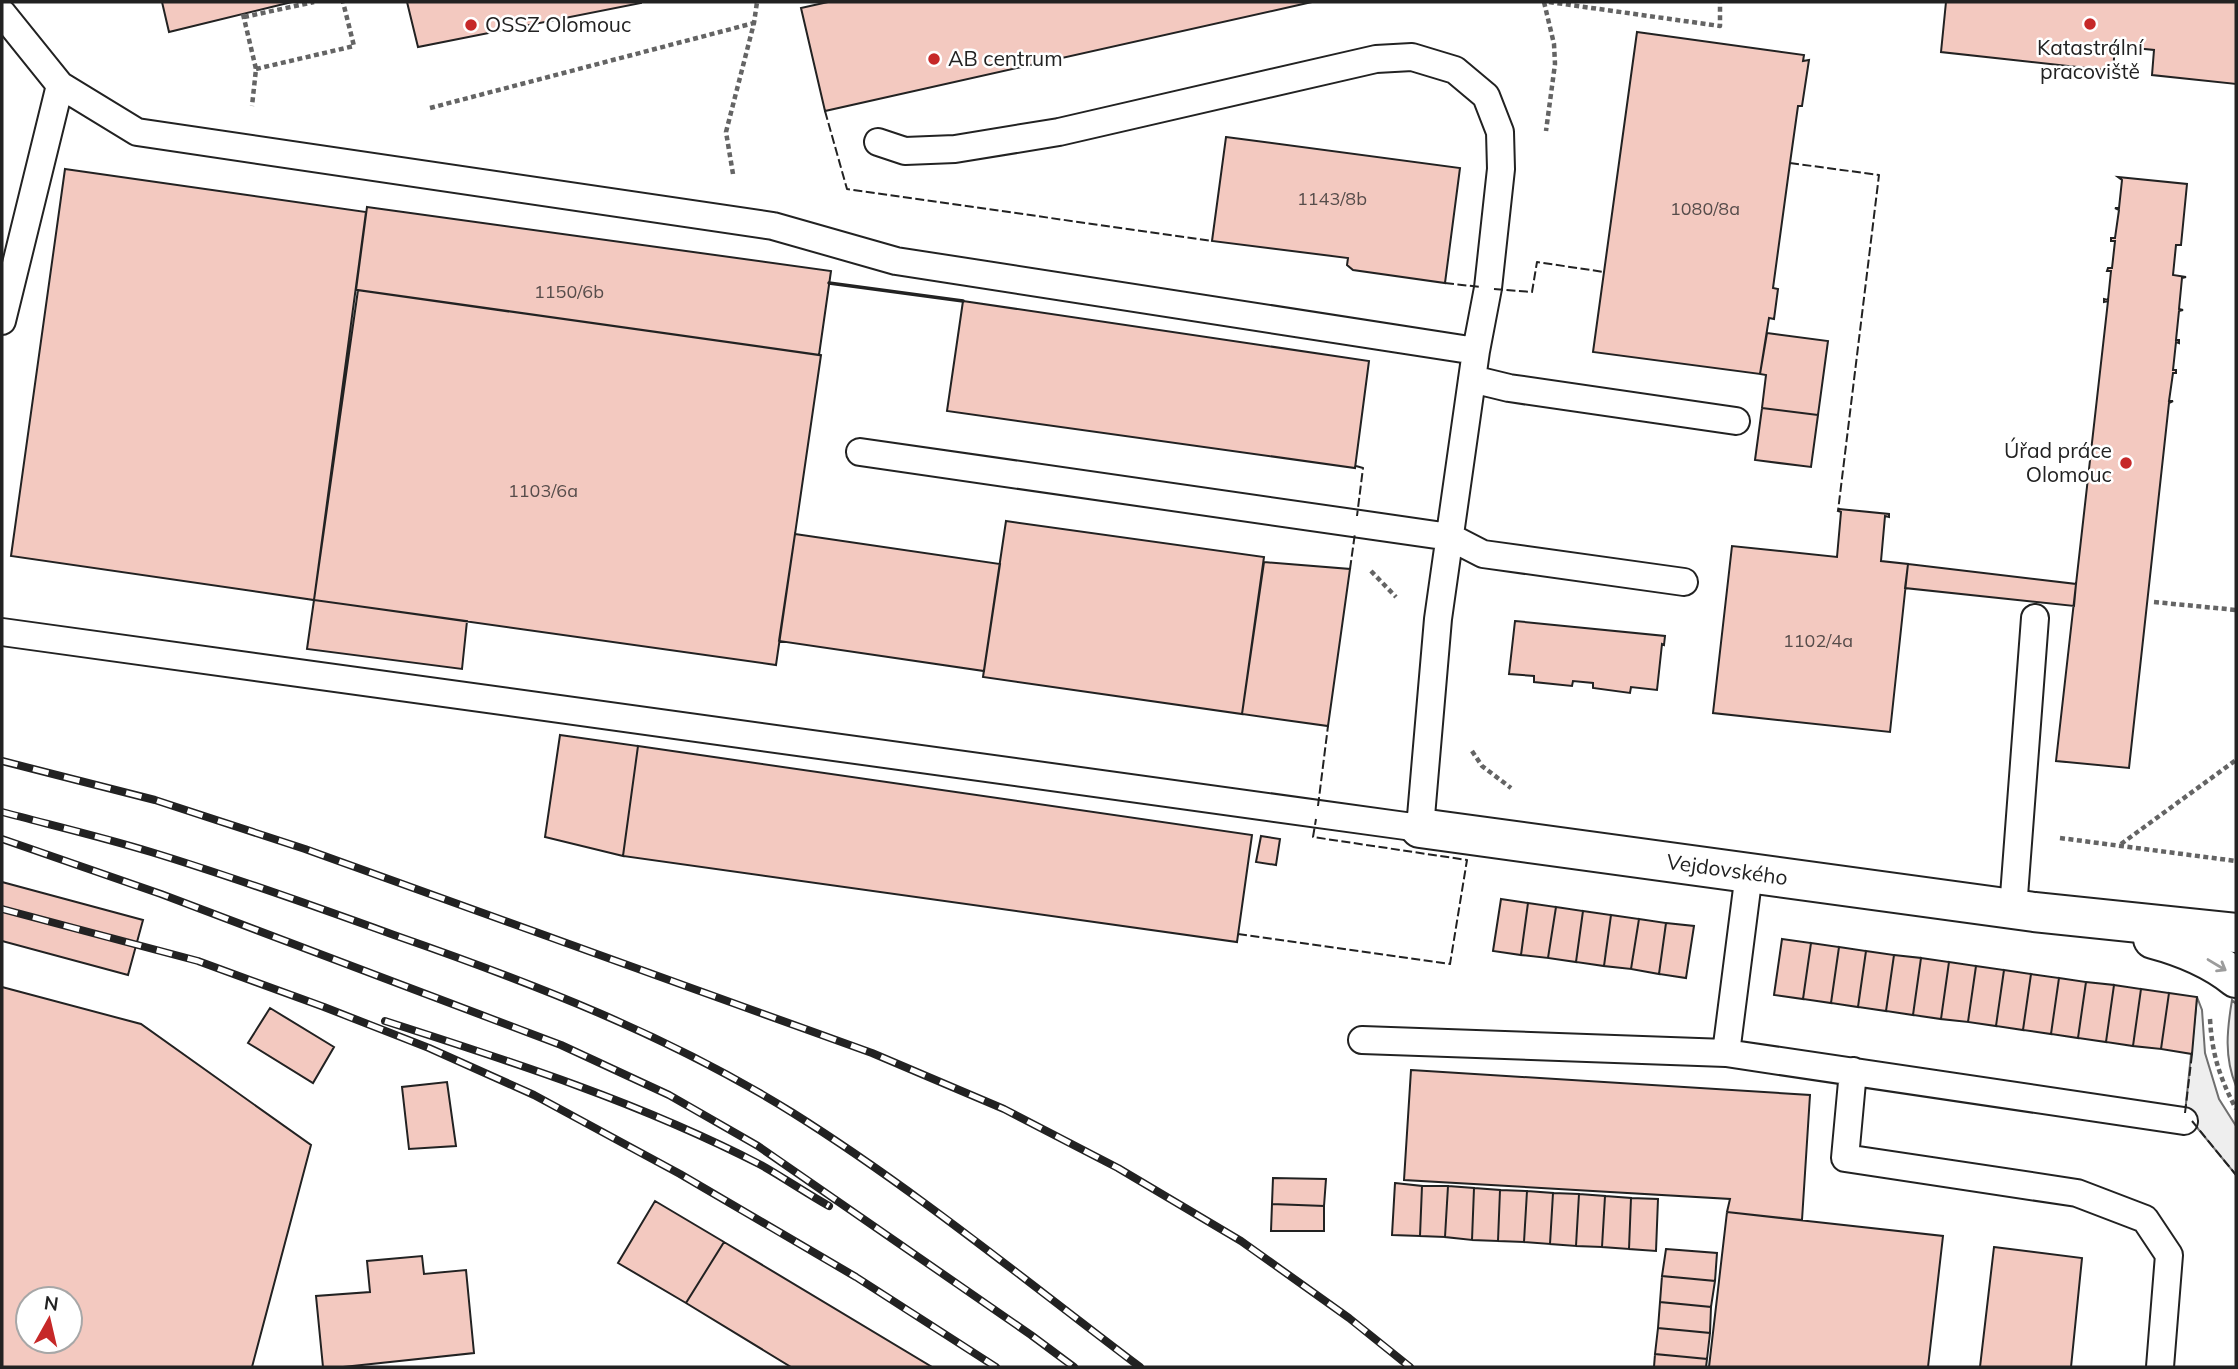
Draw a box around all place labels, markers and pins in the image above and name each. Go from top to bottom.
place label: OSSZ Olomouc [485,11,631,37]
marker: Katastrální pracoviště [2082,16,2098,32]
marker: OSSZ Olomouc [463,17,479,33]
place label: Katastrální pracoviště [2037,34,2144,84]
place label: AB centrum [948,45,1063,71]
marker: AB centrum [926,51,942,67]
place label: Úřad práce Olomouc [2004,437,2112,487]
marker: Úřad práce Olomouc [2118,455,2134,471]

